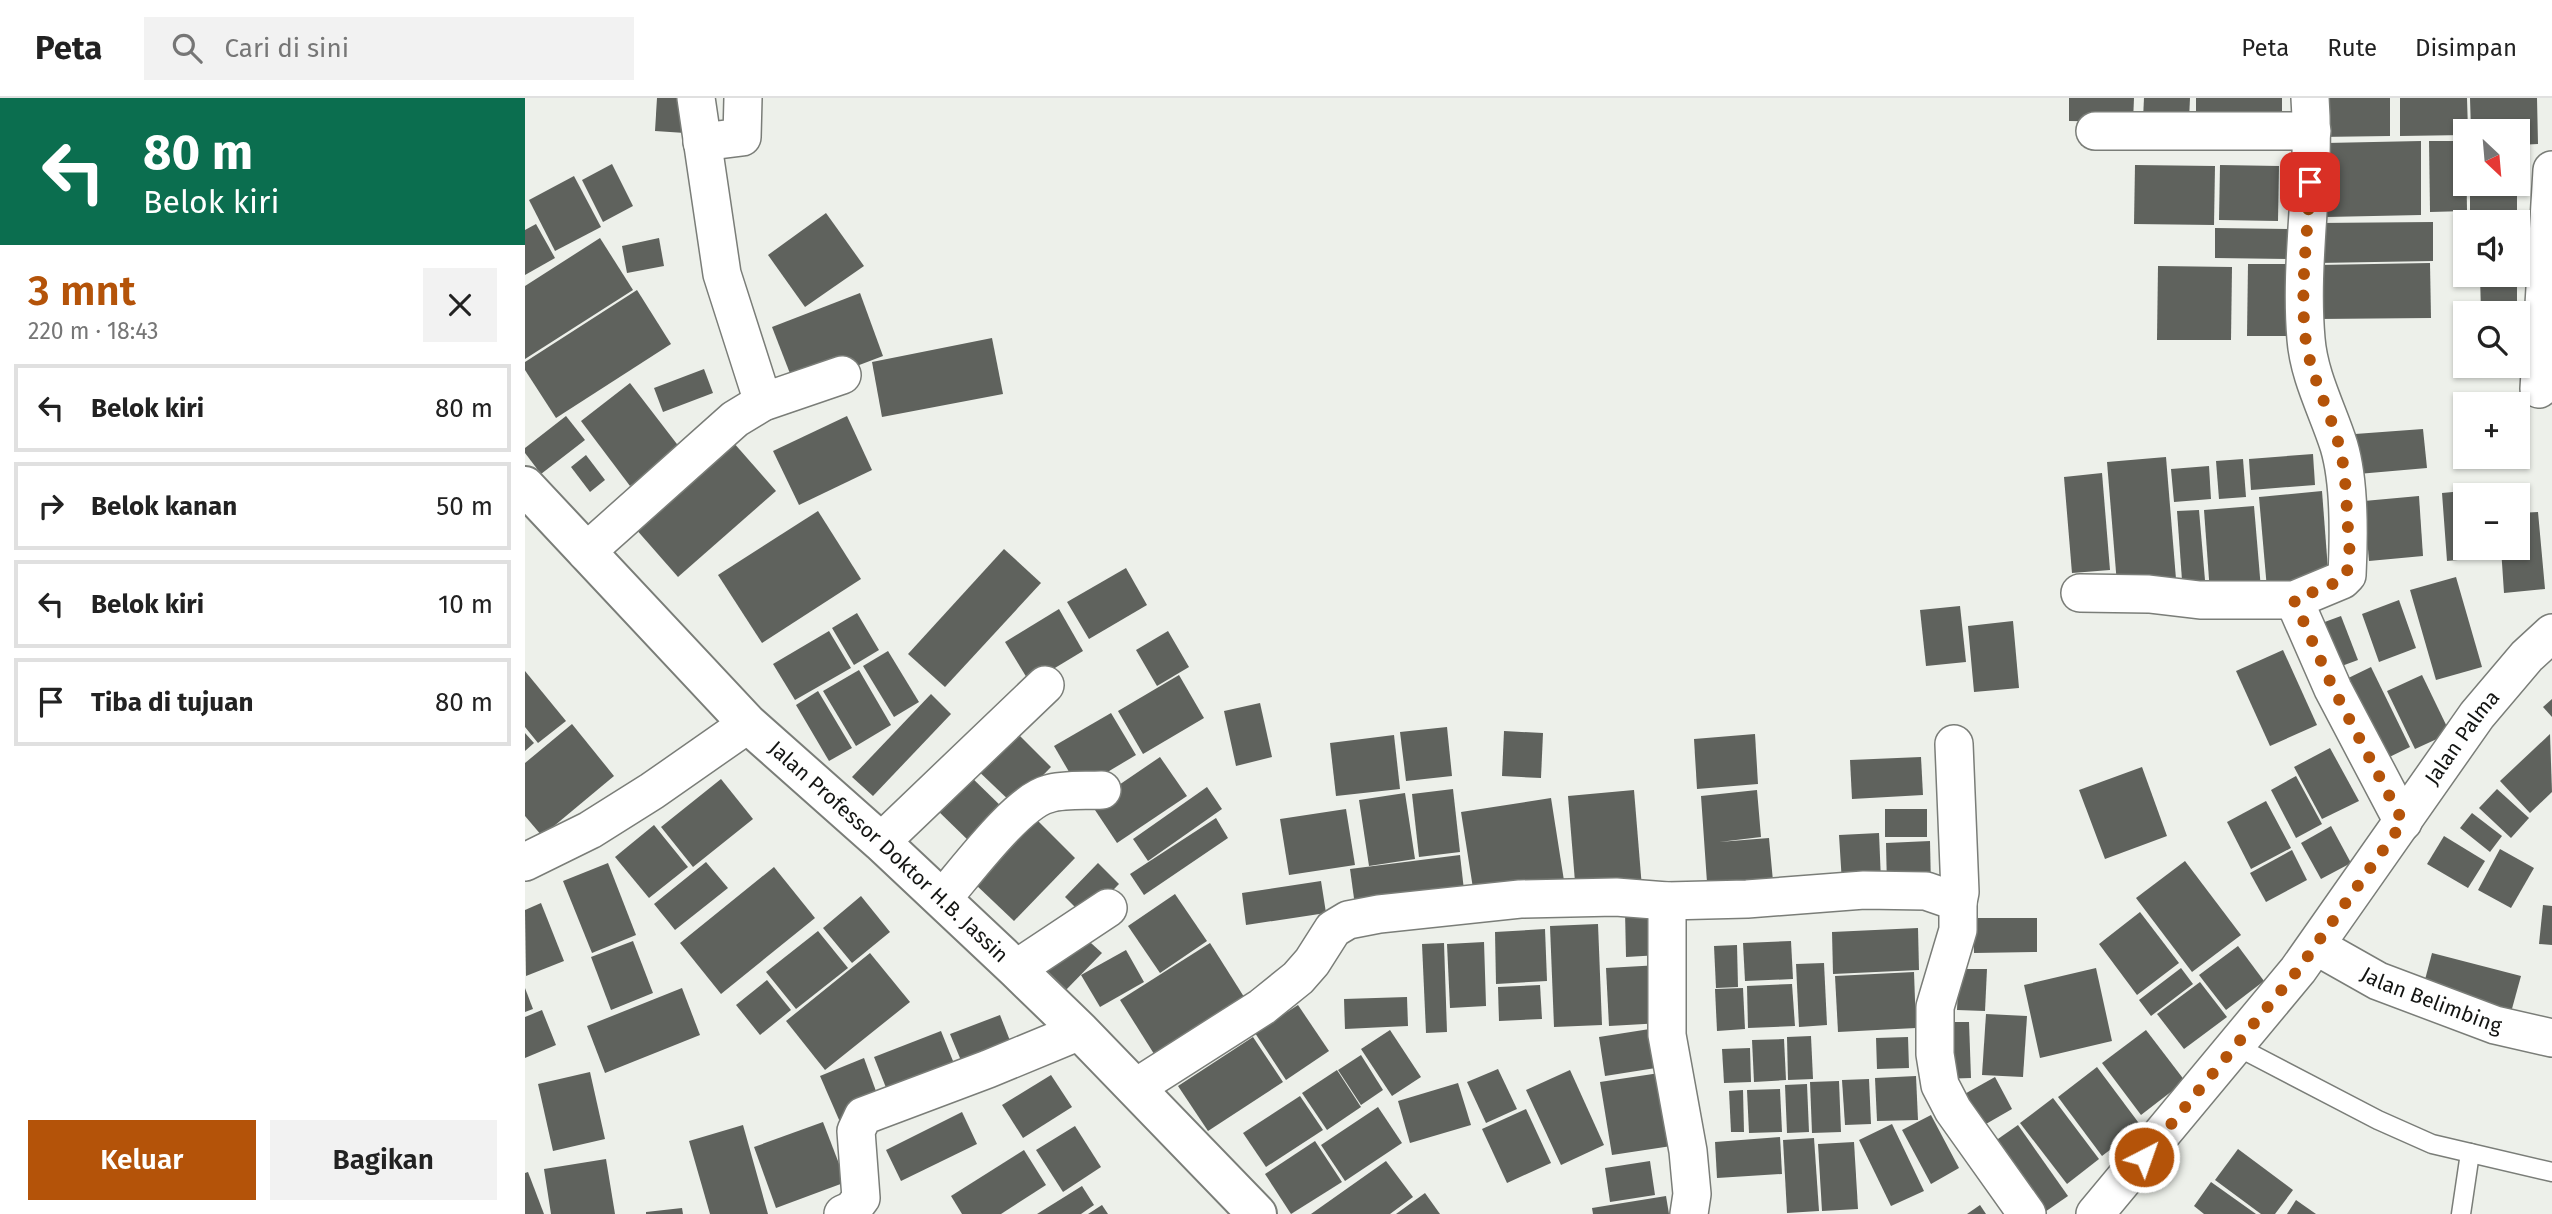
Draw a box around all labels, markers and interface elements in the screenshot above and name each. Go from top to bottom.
search box [144,17,634,80]
text: Peta [35,28,102,68]
icon: search [168,29,206,67]
text: Cari di sini [224,33,349,64]
text: Peta [2241,34,2289,62]
text: Rute [2327,34,2377,62]
text: Disimpan [2415,34,2517,62]
north arrow [2453,119,2531,196]
map controls [2453,119,2530,560]
text: 80 m [143,123,253,182]
icon: left [28,126,119,217]
pin [2280,152,2340,212]
icon: arrive [2291,163,2329,201]
text: Belok kiri [143,183,279,221]
button: sound [2453,210,2530,287]
text: 3 mnt [28,266,136,316]
button: close [423,268,497,342]
button: search [2453,301,2530,378]
text: 220 m · 18:43 [28,317,158,345]
icon: left [32,389,70,427]
button: + [2453,392,2530,469]
text: Belok kiri [91,393,204,424]
text: 80 m [435,393,493,424]
button: − [2453,483,2530,560]
icon: right [32,487,70,525]
text: Belok kanan [91,491,237,522]
text: 50 m [436,491,493,522]
icon: left [32,585,70,623]
text: Belok kiri [91,589,204,620]
text: 10 m [438,589,493,620]
icon: arrive [32,683,70,721]
street label: Jalan Palma [2419,685,2505,790]
text: Tiba di tujuan [91,687,253,718]
text: 80 m [435,687,493,718]
street label: Jalan Professor Doktor H.B. Jassin [763,735,1014,968]
street label: Jalan Belimbing [2356,961,2504,1039]
button: Keluar [28,1120,256,1200]
button: Bagikan [270,1120,497,1200]
position arrow [2107,1120,2181,1194]

